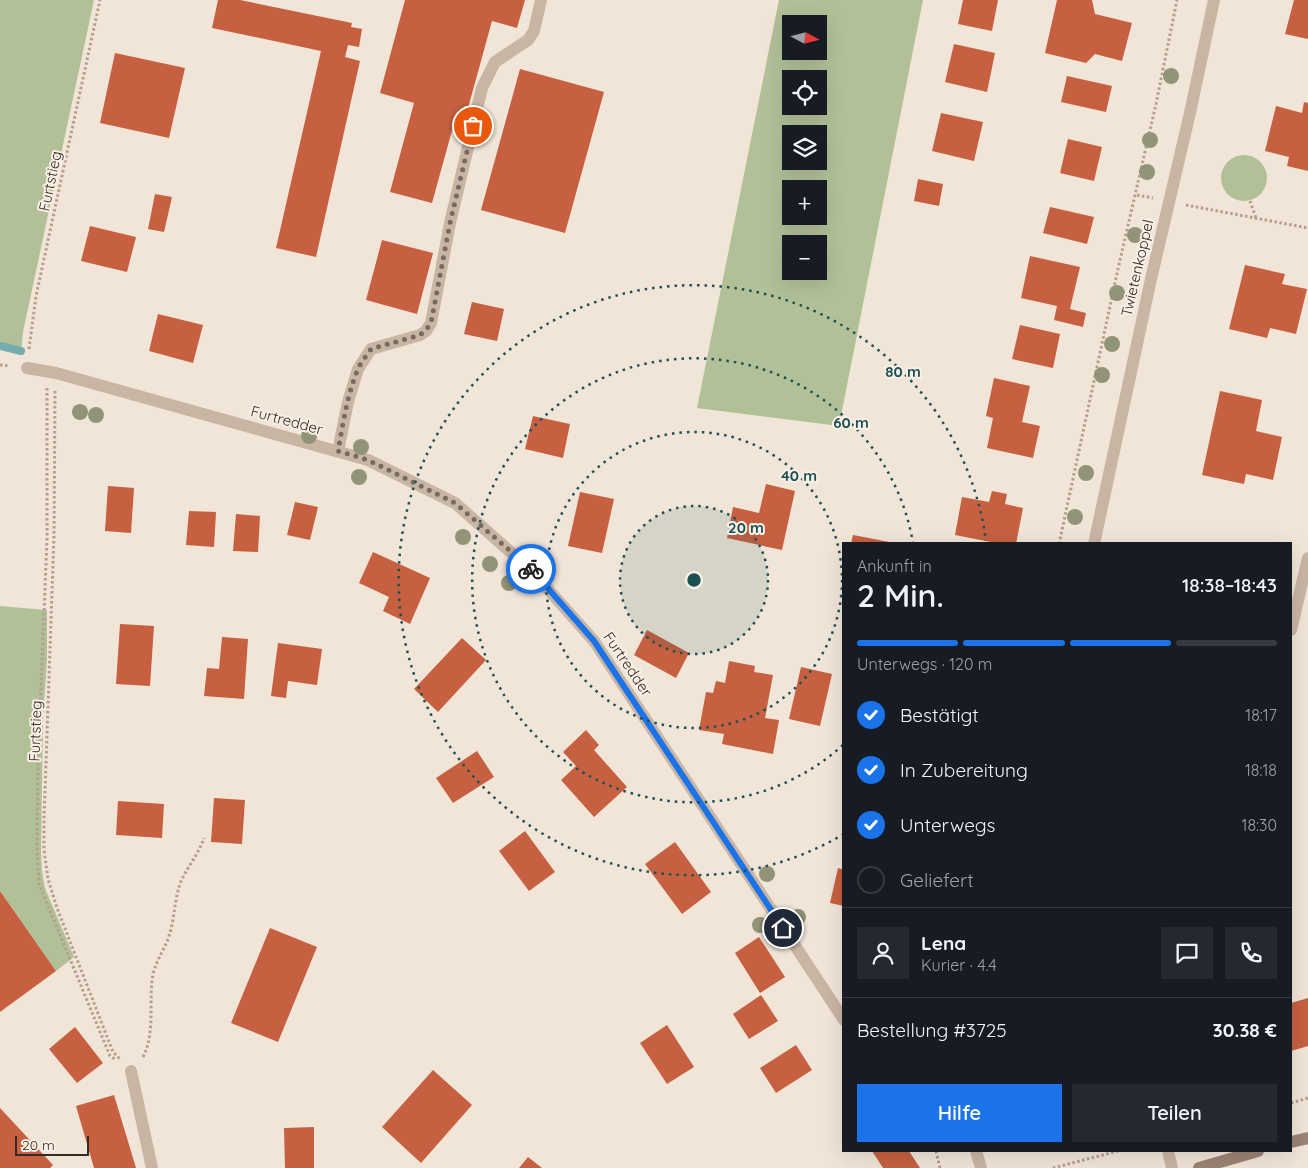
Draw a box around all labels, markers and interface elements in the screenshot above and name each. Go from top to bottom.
north arrow [782,15,828,60]
map controls [782,15,827,280]
button: locate [782,70,827,115]
pin [452,105,494,147]
icon: bag [459,112,487,140]
button: layers [782,125,827,170]
street label: Furtstieg [34,149,66,213]
button: + [782,180,827,225]
street label: Twietenkoppel [1117,218,1157,318]
button: − [782,235,827,280]
text: 80 m [885,362,921,381]
street label: Furtredder [249,401,325,439]
text: 60 m [833,413,869,432]
text: 40 m [781,466,817,485]
text: 20 m [728,518,764,537]
courier [506,544,556,594]
icon: bike [517,555,545,583]
text: Ankunft in [857,556,932,576]
centre of rings [685,571,703,589]
text: 18:38–18:43 [1182,573,1277,597]
text: 2 Min. [857,575,944,615]
street label: Furtredder [599,628,657,700]
text: Unterwegs · 120 m [857,654,992,674]
street label: Furtstieg [24,700,46,762]
icon: check [857,701,885,729]
text: Bestätigt [900,703,979,727]
text: 18:17 [1245,705,1277,725]
icon: check [857,756,885,784]
text: In Zubereitung [900,758,1028,782]
text: 18:18 [1245,760,1277,780]
icon: check [857,811,885,839]
text: Unterwegs [900,813,995,837]
text: 18:30 [1242,815,1277,835]
text: Geliefert [900,868,974,892]
pin [762,907,804,949]
icon: home [769,914,797,942]
button: person [857,927,909,979]
button: chat [1161,927,1213,979]
button: phone [1225,927,1277,979]
text: Lena [921,931,966,955]
text: Kurier · 4.4 [921,955,997,975]
text: Bestellung #3725 [857,1018,1007,1042]
text: 30.38 € [1213,1018,1277,1042]
button: Hilfe [857,1084,1062,1142]
button: Teilen [1072,1084,1277,1142]
scale bar [15,1133,89,1156]
text: 20 m [22,1136,55,1154]

